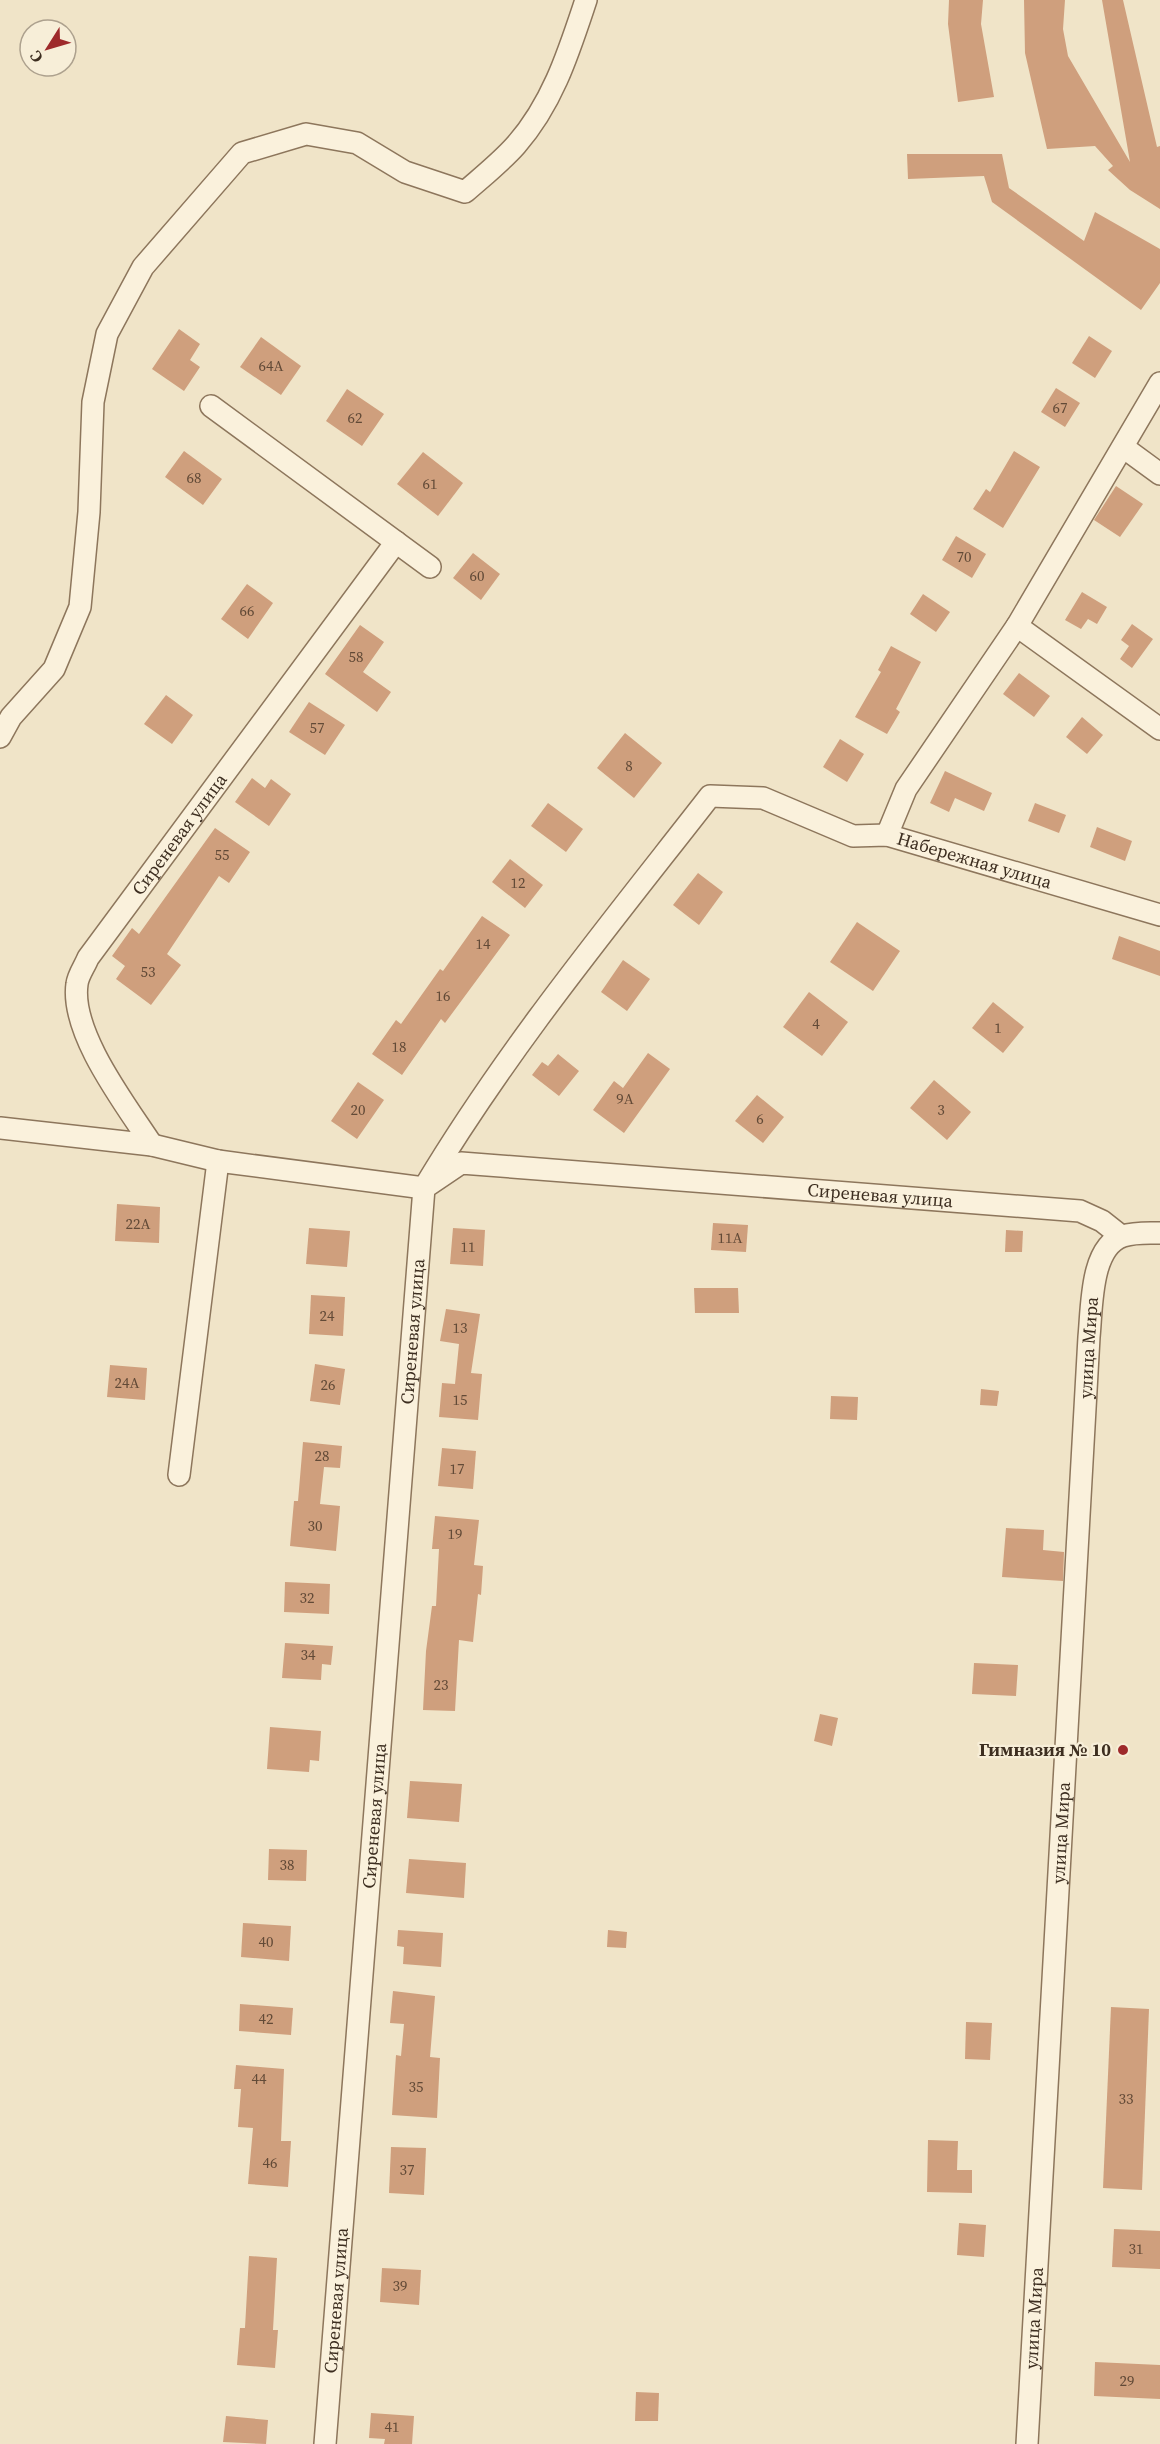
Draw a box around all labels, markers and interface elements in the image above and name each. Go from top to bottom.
north arrow [18,18,78,78]
text: С [24,46,48,68]
house number: 64А [259,355,284,376]
house number: 67 [1052,397,1068,418]
house number: 62 [347,407,363,428]
house number: 68 [186,467,202,488]
house number: 61 [422,473,438,494]
house number: 70 [956,546,972,567]
house number: 60 [469,565,485,586]
house number: 66 [239,600,255,621]
house number: 58 [348,646,364,667]
house number: 57 [309,717,325,738]
house number: 8 [625,755,633,776]
street label: Сиреневая улица [126,767,233,900]
street label: Набережная улица [894,826,1056,895]
house number: 55 [214,844,230,865]
house number: 12 [510,872,526,893]
house number: 14 [475,933,491,954]
house number: 53 [140,961,156,982]
house number: 16 [435,985,451,1006]
house number: 4 [812,1013,820,1034]
house number: 1 [994,1017,1002,1038]
house number: 18 [391,1036,407,1057]
house number: 9А [616,1088,634,1109]
house number: 20 [350,1099,366,1120]
house number: 3 [937,1099,945,1120]
house number: 6 [756,1108,764,1129]
street label: Сиреневая улица [807,1177,955,1213]
house number: 22А [126,1213,151,1234]
house number: 11А [718,1227,743,1248]
house number: 11 [460,1236,476,1257]
street label: Сиреневая улица [394,1257,430,1405]
street label: улица Мира [1073,1295,1104,1399]
house number: 24 [319,1305,335,1326]
house number: 13 [452,1317,468,1338]
house number: 24А [115,1372,140,1393]
house number: 26 [320,1374,336,1395]
house number: 15 [452,1389,468,1410]
house number: 28 [314,1445,330,1466]
house number: 17 [449,1458,465,1479]
house number: 30 [307,1515,323,1536]
house number: 19 [447,1523,463,1544]
house number: 32 [299,1587,315,1608]
house number: 34 [300,1644,316,1665]
house number: 23 [433,1674,449,1695]
place label: Гимназия № 10 [979,1737,1111,1762]
street label: Сиреневая улица [356,1741,392,1890]
marker: Гимназия № 10 [1116,1743,1130,1757]
street label: улица Мира [1045,1780,1076,1885]
house number: 38 [279,1854,295,1875]
house number: 40 [258,1931,274,1952]
house number: 42 [258,2008,274,2029]
house number: 44 [251,2068,267,2089]
house number: 35 [408,2076,424,2097]
house number: 33 [1118,2088,1134,2109]
house number: 46 [262,2152,278,2173]
house number: 37 [399,2159,415,2180]
street label: Сиреневая улица [318,2226,354,2374]
house number: 31 [1128,2238,1144,2259]
street label: улица Мира [1018,2266,1049,2370]
house number: 39 [392,2275,408,2296]
house number: 29 [1119,2370,1135,2391]
house number: 41 [384,2416,400,2437]

